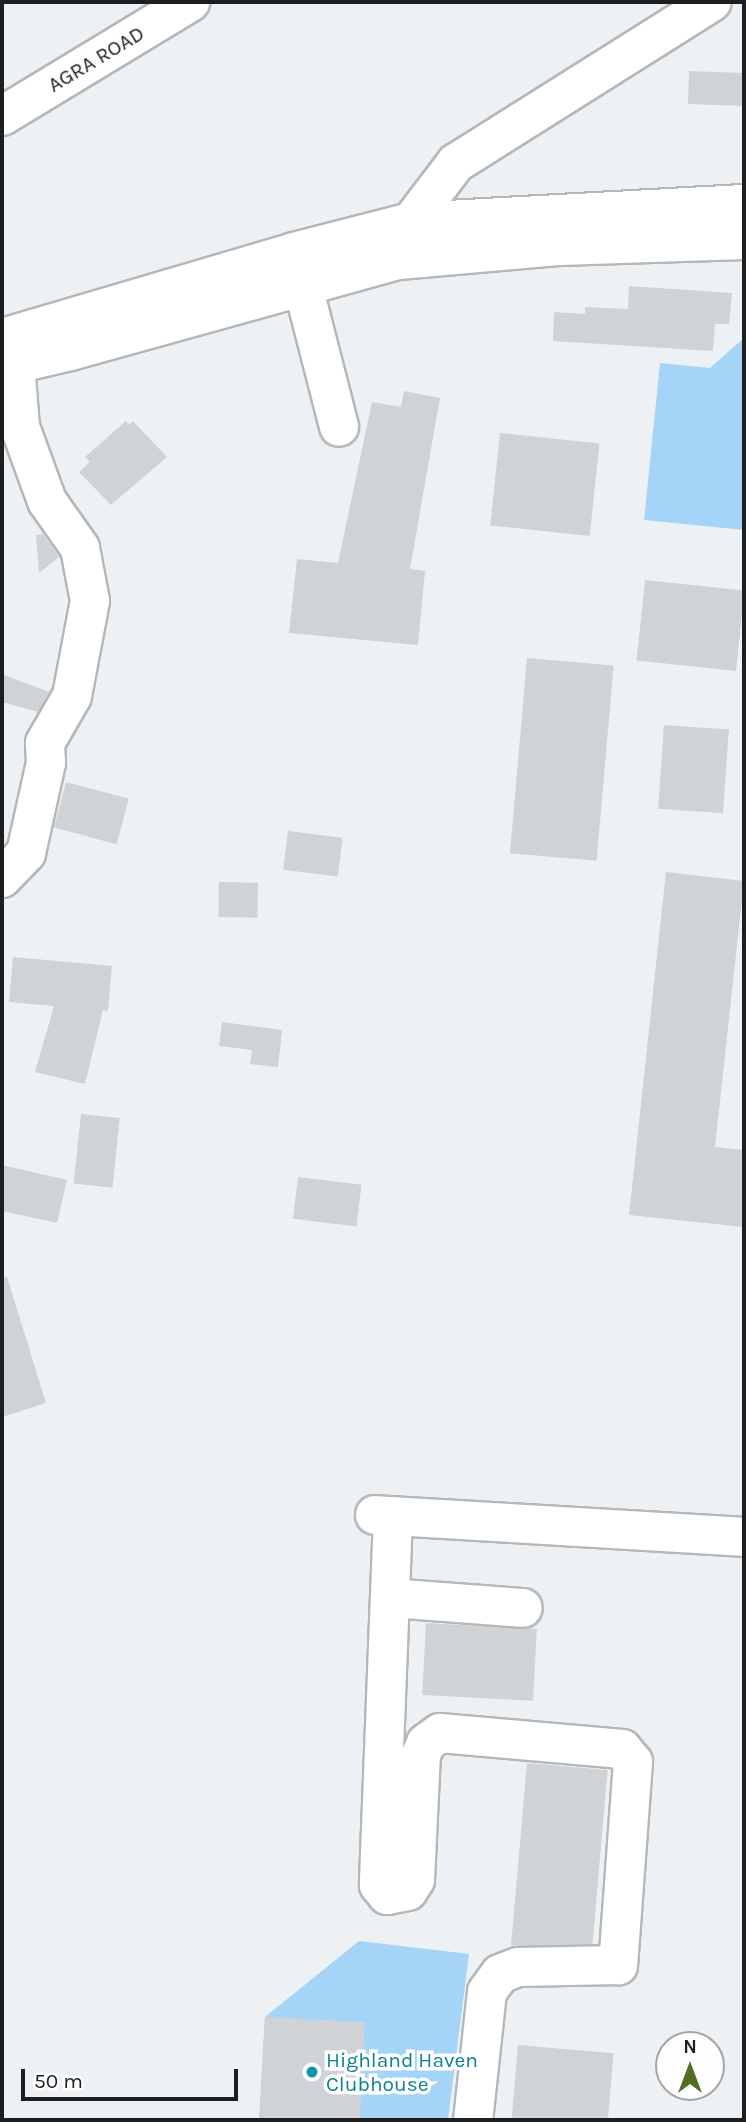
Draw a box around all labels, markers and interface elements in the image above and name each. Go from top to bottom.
street label: AGRA ROAD [43,20,149,98]
north arrow [655,2031,725,2101]
text: N [683,2036,697,2058]
place label: Highland Haven Clubhouse [326,2047,478,2097]
scale bar [24,2056,242,2100]
marker: Highland Haven Clubhouse [304,2064,320,2080]
text: 50 m [34,2069,83,2093]

